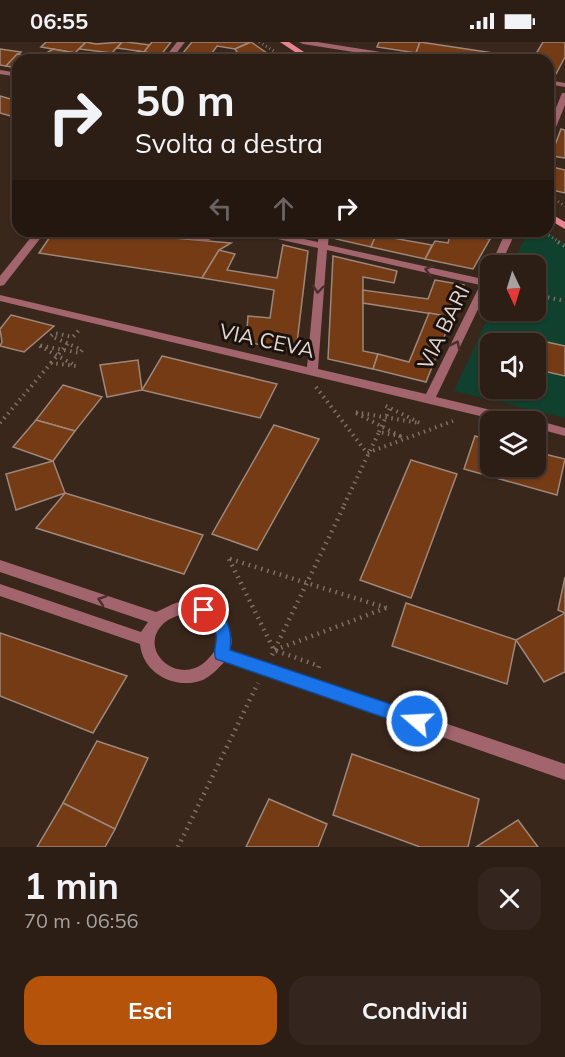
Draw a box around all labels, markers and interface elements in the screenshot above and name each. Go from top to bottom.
text: 06:55 [30,7,88,35]
text: 50 m [135,74,235,127]
icon: right [36,78,114,156]
text: Svolta a destra [135,126,323,160]
icon: left [204,192,237,225]
icon: ahead [267,192,300,225]
icon: right [330,192,363,225]
north arrow [480,255,546,321]
map controls [480,255,546,477]
one-way arrow [424,264,434,277]
street label: VIA BARI [411,281,475,373]
one-way arrow [312,285,325,294]
street label: VIA CEVA [217,317,317,363]
button: sound [480,333,546,399]
one-way arrow [448,341,460,352]
button: layers [480,411,546,477]
pin [178,584,229,635]
icon: arrive [187,593,220,626]
one-way arrow [97,595,108,608]
position arrow [385,689,449,753]
text: 1 min [24,863,119,908]
button: close [478,867,541,930]
text: 70 m · 06:56 [24,908,138,933]
button: Esci [24,976,277,1045]
button: Condividi [289,976,541,1045]

